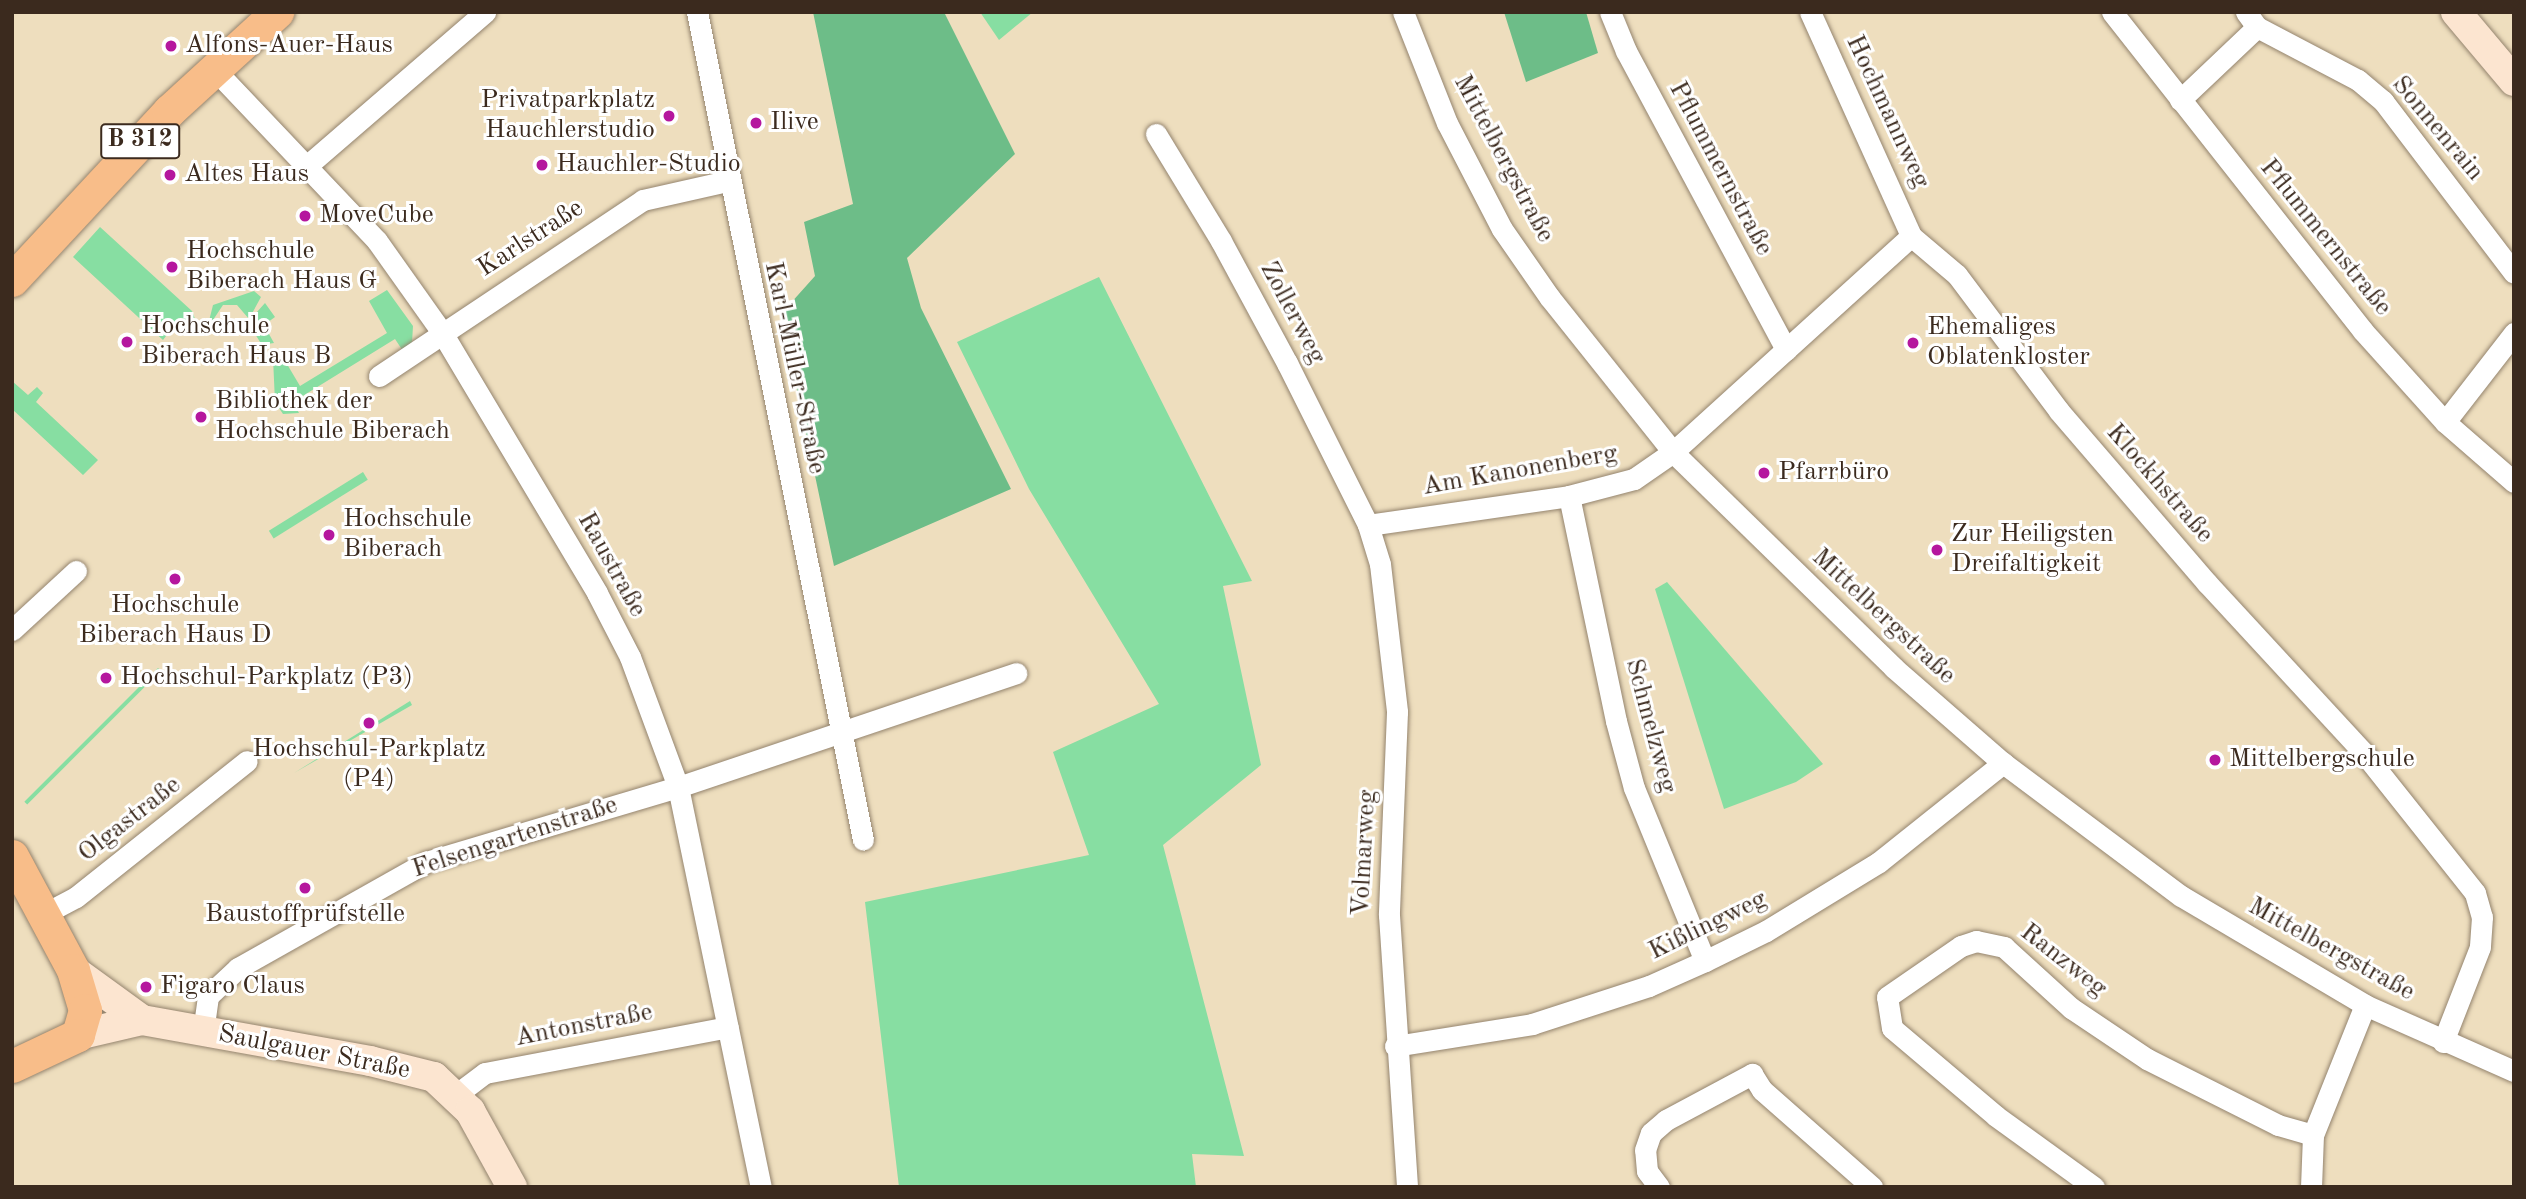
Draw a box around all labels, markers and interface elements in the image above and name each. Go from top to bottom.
place label: Alfons-Auer-Haus [185,30,393,62]
street label: Hochmannweg [1838,30,1936,194]
marker: Alfons-Auer-Haus [163,38,179,54]
street label: Mittelbergstraße [1446,70,1560,248]
street label: Sonnenrain [2384,70,2490,188]
street label: Pflummernstraße [1661,77,1779,261]
place label: Privatparkplatz Hauchlerstudio [480,85,655,146]
place label: Ilive [770,107,819,139]
marker: Privatparkplatz Hauchlerstudio [661,108,677,124]
marker: Ilive [748,115,764,131]
road number: B 312 [100,120,180,162]
place label: Hauchler-Studio [556,149,741,181]
street label: Pflummernstraße [2252,153,2398,323]
marker: Hauchler-Studio [534,157,550,173]
place label: Altes Haus [184,159,309,191]
marker: Altes Haus [162,167,178,183]
street label: Karlstraße [472,193,590,285]
place label: MoveCube [319,200,434,232]
marker: MoveCube [297,208,313,224]
place label: Hochschule Biberach Haus G [186,236,377,298]
street label: Zollerweg [1252,256,1332,370]
marker: Hochschule Biberach Haus G [164,259,180,275]
street label: Karl-Müller-Straße [756,259,832,477]
place label: Hochschule Biberach Haus B [141,311,331,372]
place label: Ehemaliges Oblatenkloster [1927,312,2090,374]
marker: Hochschule Biberach Haus B [119,334,135,350]
marker: Ehemaliges Oblatenkloster [1905,335,1921,351]
place label: Bibliothek der Hochschule Biberach [215,386,450,448]
marker: Bibliothek der Hochschule Biberach [193,409,209,425]
street label: Klockhstraße [2099,418,2219,550]
street label: Am Kanonenberg [1420,439,1620,503]
place label: Pfarrbüro [1778,457,1889,489]
marker: Pfarrbüro [1756,465,1772,481]
place label: Hochschule Biberach [343,504,471,566]
street label: Raustraße [570,507,652,623]
place label: Zur Heiligsten Dreifaltigkeit [1951,519,2114,580]
marker: Hochschule Biberach [321,527,337,543]
street label: Mittelbergstraße [1805,542,1961,692]
marker: Zur Heiligsten Dreifaltigkeit [1929,542,1945,558]
marker: Hochschule Biberach Haus D [167,571,183,587]
place label: Hochschule Biberach Haus D [79,590,271,652]
street label: Schmelzweg [1617,656,1683,796]
place label: Hochschul-Parkplatz (P3) [120,662,413,694]
marker: Hochschul-Parkplatz (P3) [98,670,114,686]
marker: Hochschul-Parkplatz (P4) [361,715,377,731]
place label: Hochschul-Parkplatz (P4) [252,734,486,796]
place label: Mittelbergschule [2229,744,2415,776]
marker: Mittelbergschule [2207,752,2223,768]
street label: Olgastraße [72,770,188,870]
street label: Volmarweg [1346,789,1384,917]
street label: Felsengartenstraße [408,790,622,886]
marker: Baustoffprüfstelle [297,880,313,896]
street label: Kißlingweg [1644,884,1772,968]
street label: Mittelbergstraße [2242,891,2420,1009]
place label: Baustoffprüfstelle [205,899,405,931]
street label: Ranzweg [2013,917,2113,1005]
place label: Figaro Claus [160,971,305,1003]
marker: Figaro Claus [138,979,154,995]
street label: Antonstraße [513,997,655,1055]
street label: Saulgauer Straße [215,1019,413,1087]

